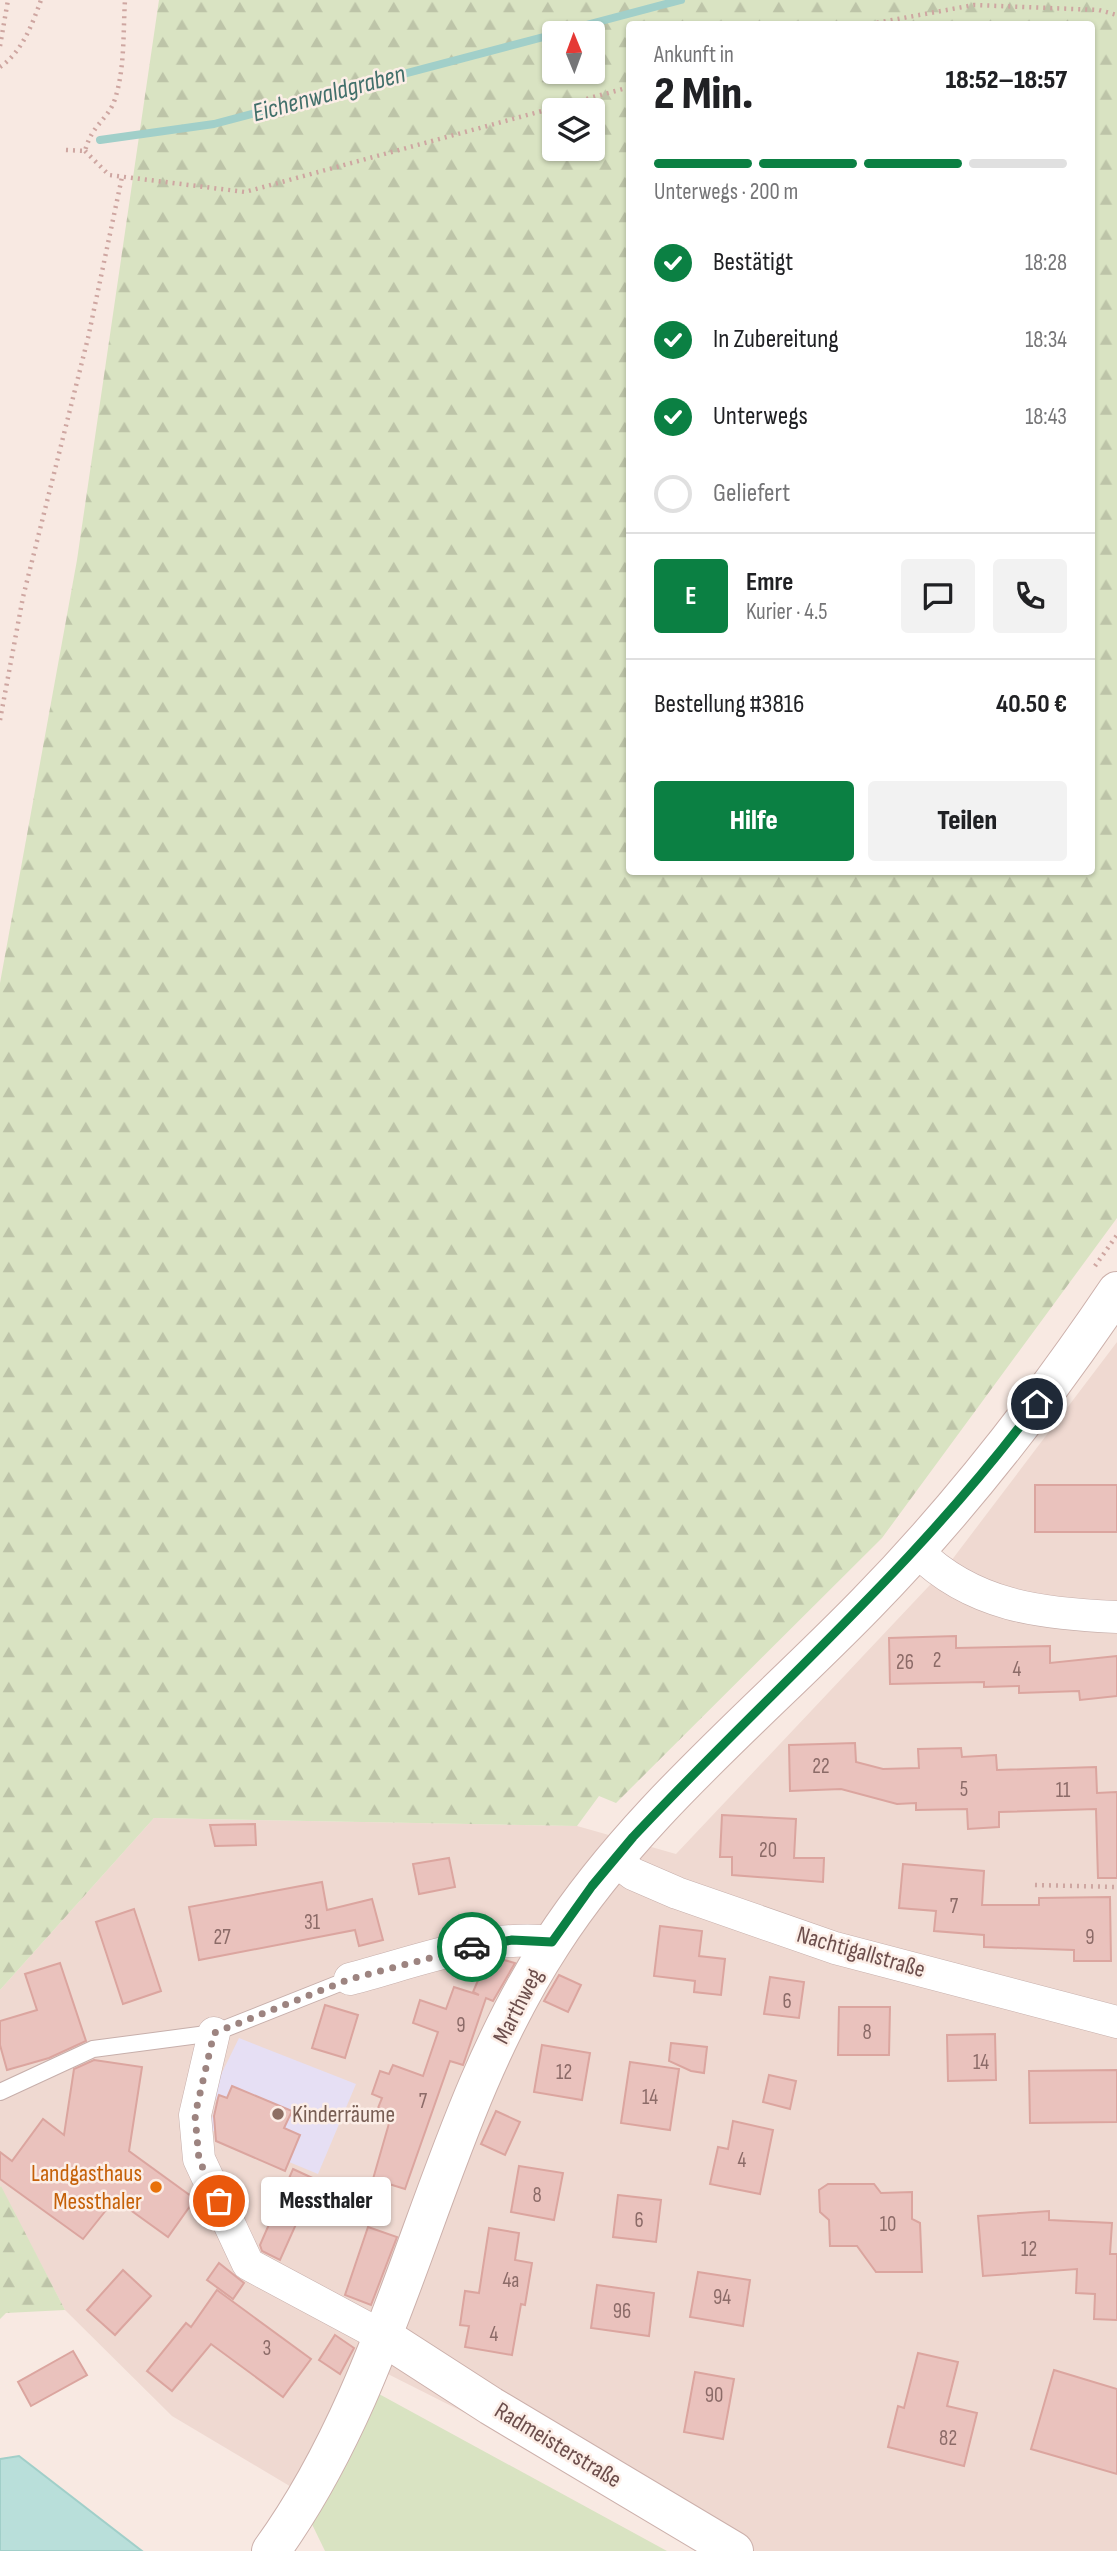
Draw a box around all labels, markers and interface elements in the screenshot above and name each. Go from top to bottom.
north arrow [542,21,606,84]
map controls [542,21,605,161]
text: Ankunft in [654,41,734,69]
water label: Eichenwaldgraben [249,59,409,129]
text: 18:52–18:57 [945,65,1067,96]
text: 2 Min. [654,67,753,122]
button: layers [542,98,605,161]
text: Unterwegs · 200 m [654,178,798,206]
icon: check [654,244,692,282]
text: Bestätigt [713,247,793,278]
text: 18:28 [1025,249,1067,277]
icon: check [654,321,692,359]
text: In Zubereitung [713,324,839,355]
text: 18:34 [1025,326,1067,354]
icon: check [654,398,692,436]
text: Unterwegs [713,401,808,432]
text: 18:43 [1025,403,1067,431]
text: Geliefert [713,478,790,509]
button: chat [901,559,975,633]
button: phone [993,559,1067,633]
text: Emre [746,567,793,598]
text: E [685,581,697,612]
text: Kurier · 4.5 [746,598,827,626]
text: Bestellung #3816 [654,689,804,720]
text: 40.50 € [996,689,1067,720]
button: Hilfe [654,781,854,861]
button: Teilen [868,781,1067,861]
pin [1007,1374,1067,1434]
icon: home [1018,1385,1056,1423]
house number: 2 [933,1648,941,1673]
house number: 26 [896,1650,914,1675]
house number: 4 [1013,1657,1022,1682]
house number: 22 [812,1754,830,1779]
house number: 5 [960,1777,968,1802]
house number: 11 [1056,1778,1071,1803]
house number: 20 [759,1838,777,1863]
house number: 7 [950,1894,959,1919]
house number: 31 [304,1910,321,1935]
courier [437,1912,507,1982]
street label: Nachtigallstraße [793,1920,929,1984]
house number: 27 [213,1925,231,1950]
house number: 9 [1085,1925,1095,1950]
icon: car [453,1928,491,1966]
street label: Marthweg [487,1963,549,2049]
house number: 6 [782,1989,792,2014]
house number: 9 [456,2013,466,2038]
house number: 8 [862,2020,872,2045]
house number: 14 [973,2050,989,2075]
house number: 12 [556,2060,572,2085]
house number: 14 [642,2085,658,2110]
house number: 7 [419,2089,428,2114]
place label: Kinderräume [292,2100,395,2129]
marker: Kinderräume [270,2106,286,2122]
house number: 4 [738,2148,747,2173]
place label: Landgasthaus Messthaler [31,2159,142,2216]
pin [189,2171,249,2231]
callout: Messthaler [261,2176,390,2226]
marker: Landgasthaus Messthaler [148,2179,164,2195]
icon: bag [200,2182,238,2220]
house number: 8 [532,2183,542,2208]
text: Messthaler [279,2187,373,2215]
house number: 6 [634,2208,644,2233]
house number: 10 [880,2212,896,2237]
house number: 12 [1021,2237,1037,2262]
house number: 4a [503,2268,519,2293]
house number: 94 [713,2285,731,2310]
house number: 96 [613,2299,631,2324]
house number: 4 [490,2322,499,2347]
house number: 3 [263,2336,271,2361]
house number: 90 [705,2383,723,2408]
street label: Radmeisterstraße [489,2396,627,2494]
house number: 82 [939,2426,957,2451]

